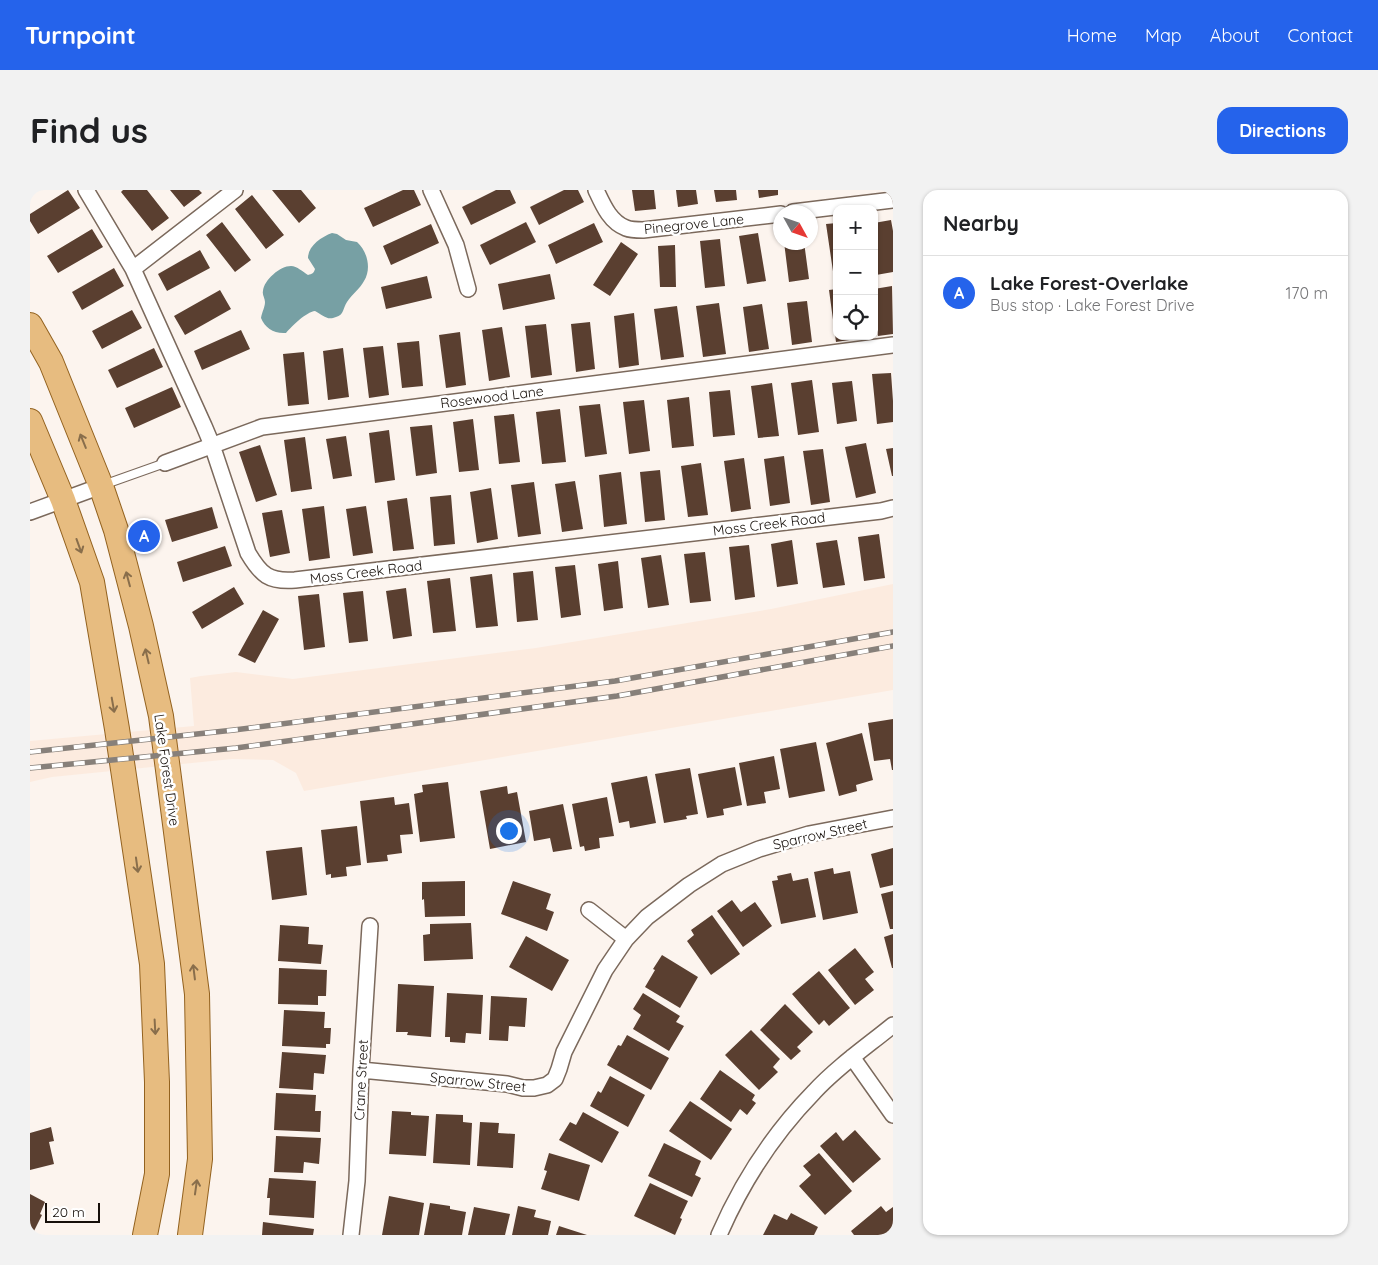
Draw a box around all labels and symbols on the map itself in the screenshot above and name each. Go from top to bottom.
north arrow [773,205,818,250]
street label: Pinegrove Lane [643,210,745,238]
street label: Rosewood Lane [439,382,545,412]
one-way arrow [77,433,86,448]
street label: Moss Creek Road [712,508,826,540]
pin: A [128,517,160,555]
one-way arrow [75,538,84,553]
street label: Moss Creek Road [309,556,423,588]
one-way arrow [123,572,133,588]
one-way arrow [142,648,151,664]
one-way arrow [108,696,118,712]
street label: Lake Forest Drive [150,713,184,827]
street label: Sparrow Street [771,814,869,854]
your location [496,818,522,844]
one-way arrow [133,857,143,873]
one-way arrow [189,965,199,981]
one-way arrow [150,1018,159,1034]
street label: Crane Street [350,1039,372,1121]
street label: Sparrow Street [429,1068,527,1096]
one-way arrow [192,1179,202,1195]
scale bar [45,1200,100,1223]

